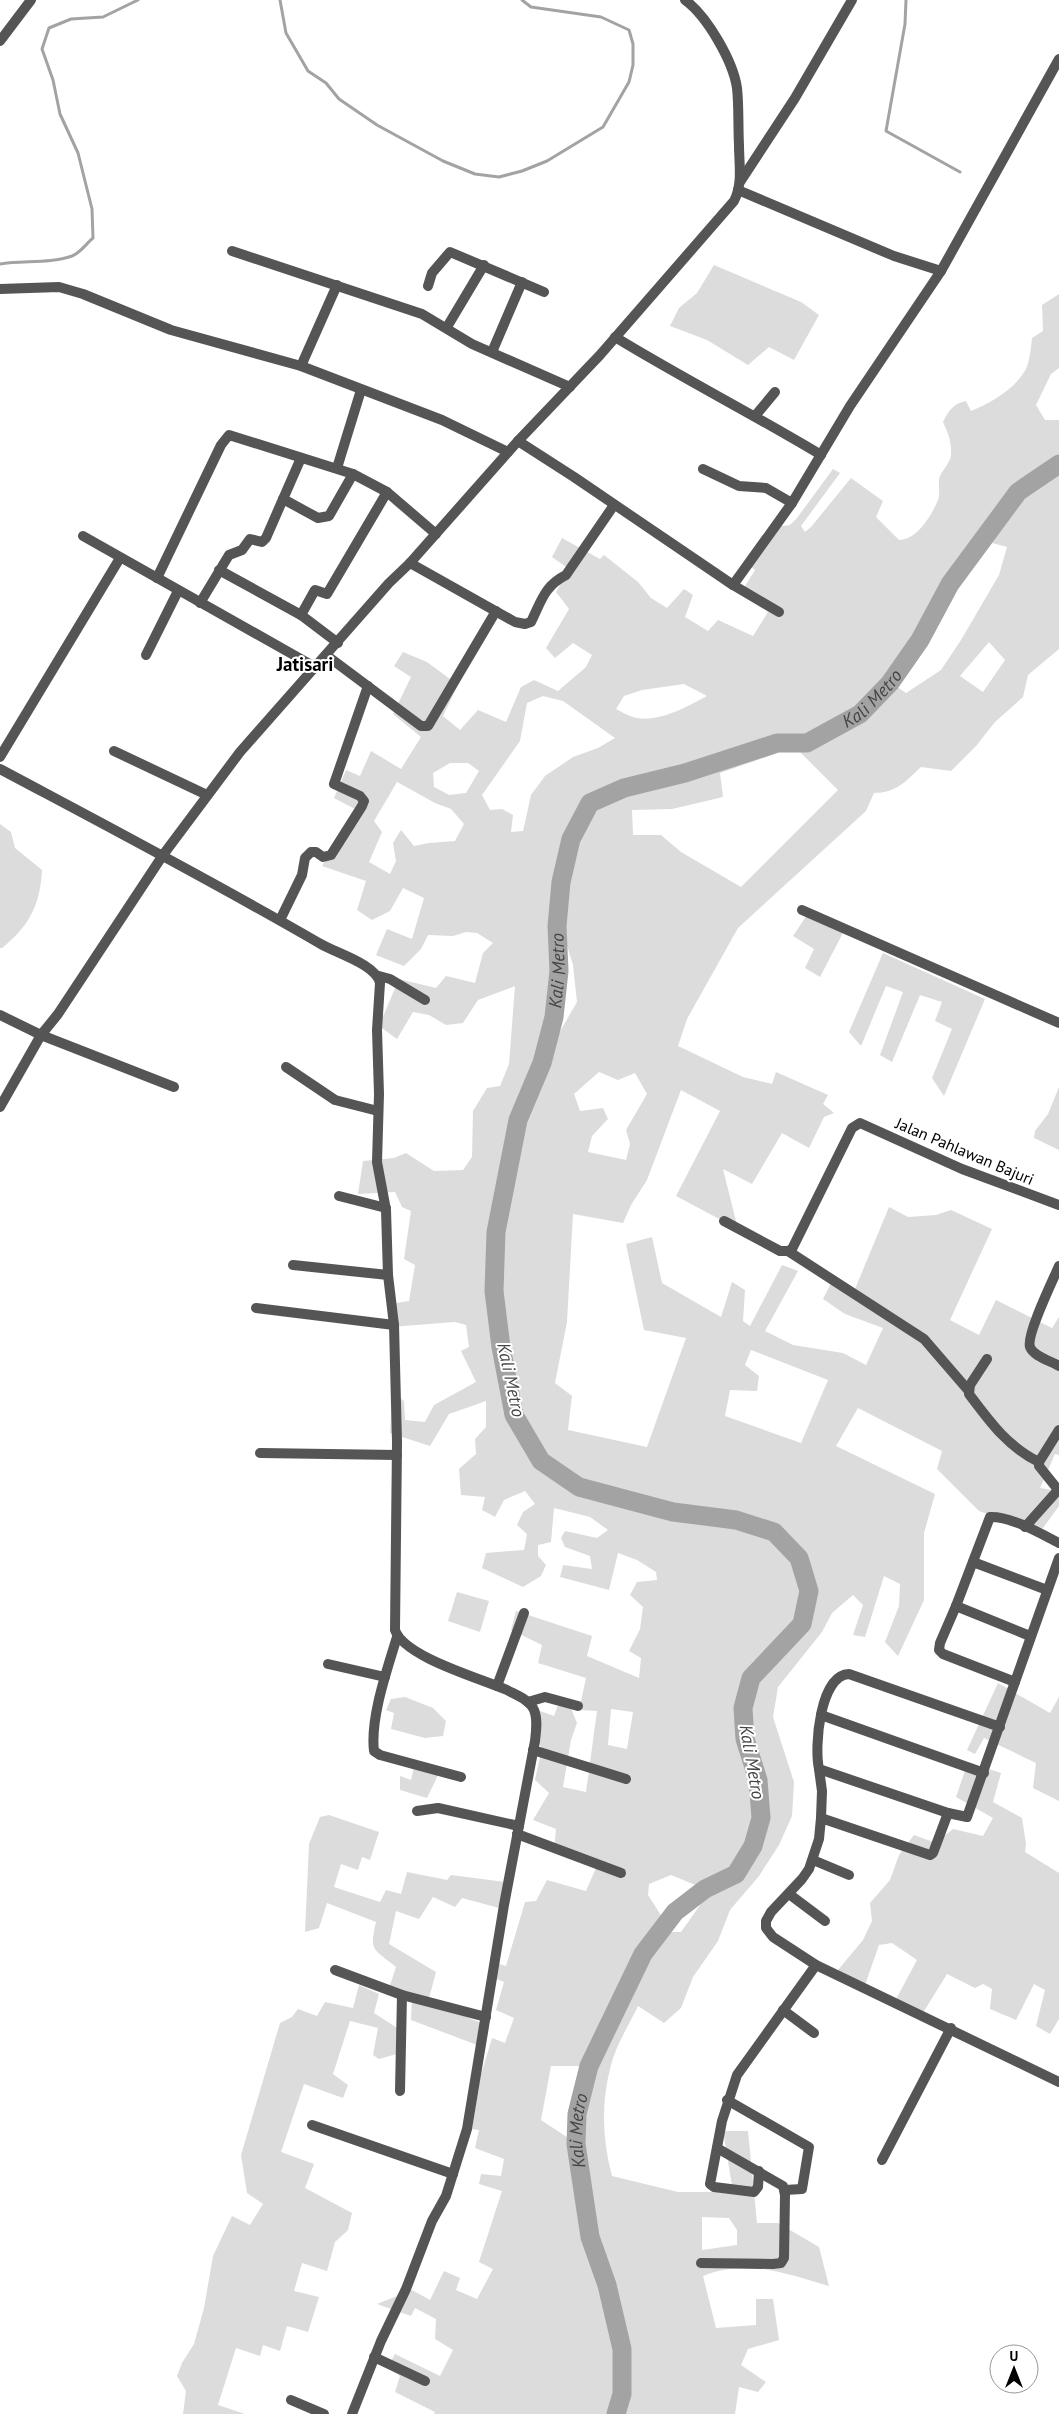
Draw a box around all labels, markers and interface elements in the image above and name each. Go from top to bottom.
district label: Jatisari [276,652,333,676]
water label: Kali Metro [838,665,907,733]
water label: Kali Metro [543,932,570,1009]
street label: Jalan Pahlawan Bajuri [892,1112,1037,1189]
water label: Kali Metro [492,1341,531,1419]
water label: Kali Metro [735,1723,770,1801]
water label: Kali Metro [564,2091,593,2170]
north arrow [989,2344,1039,2394]
text: U [1010,2347,1018,2365]

